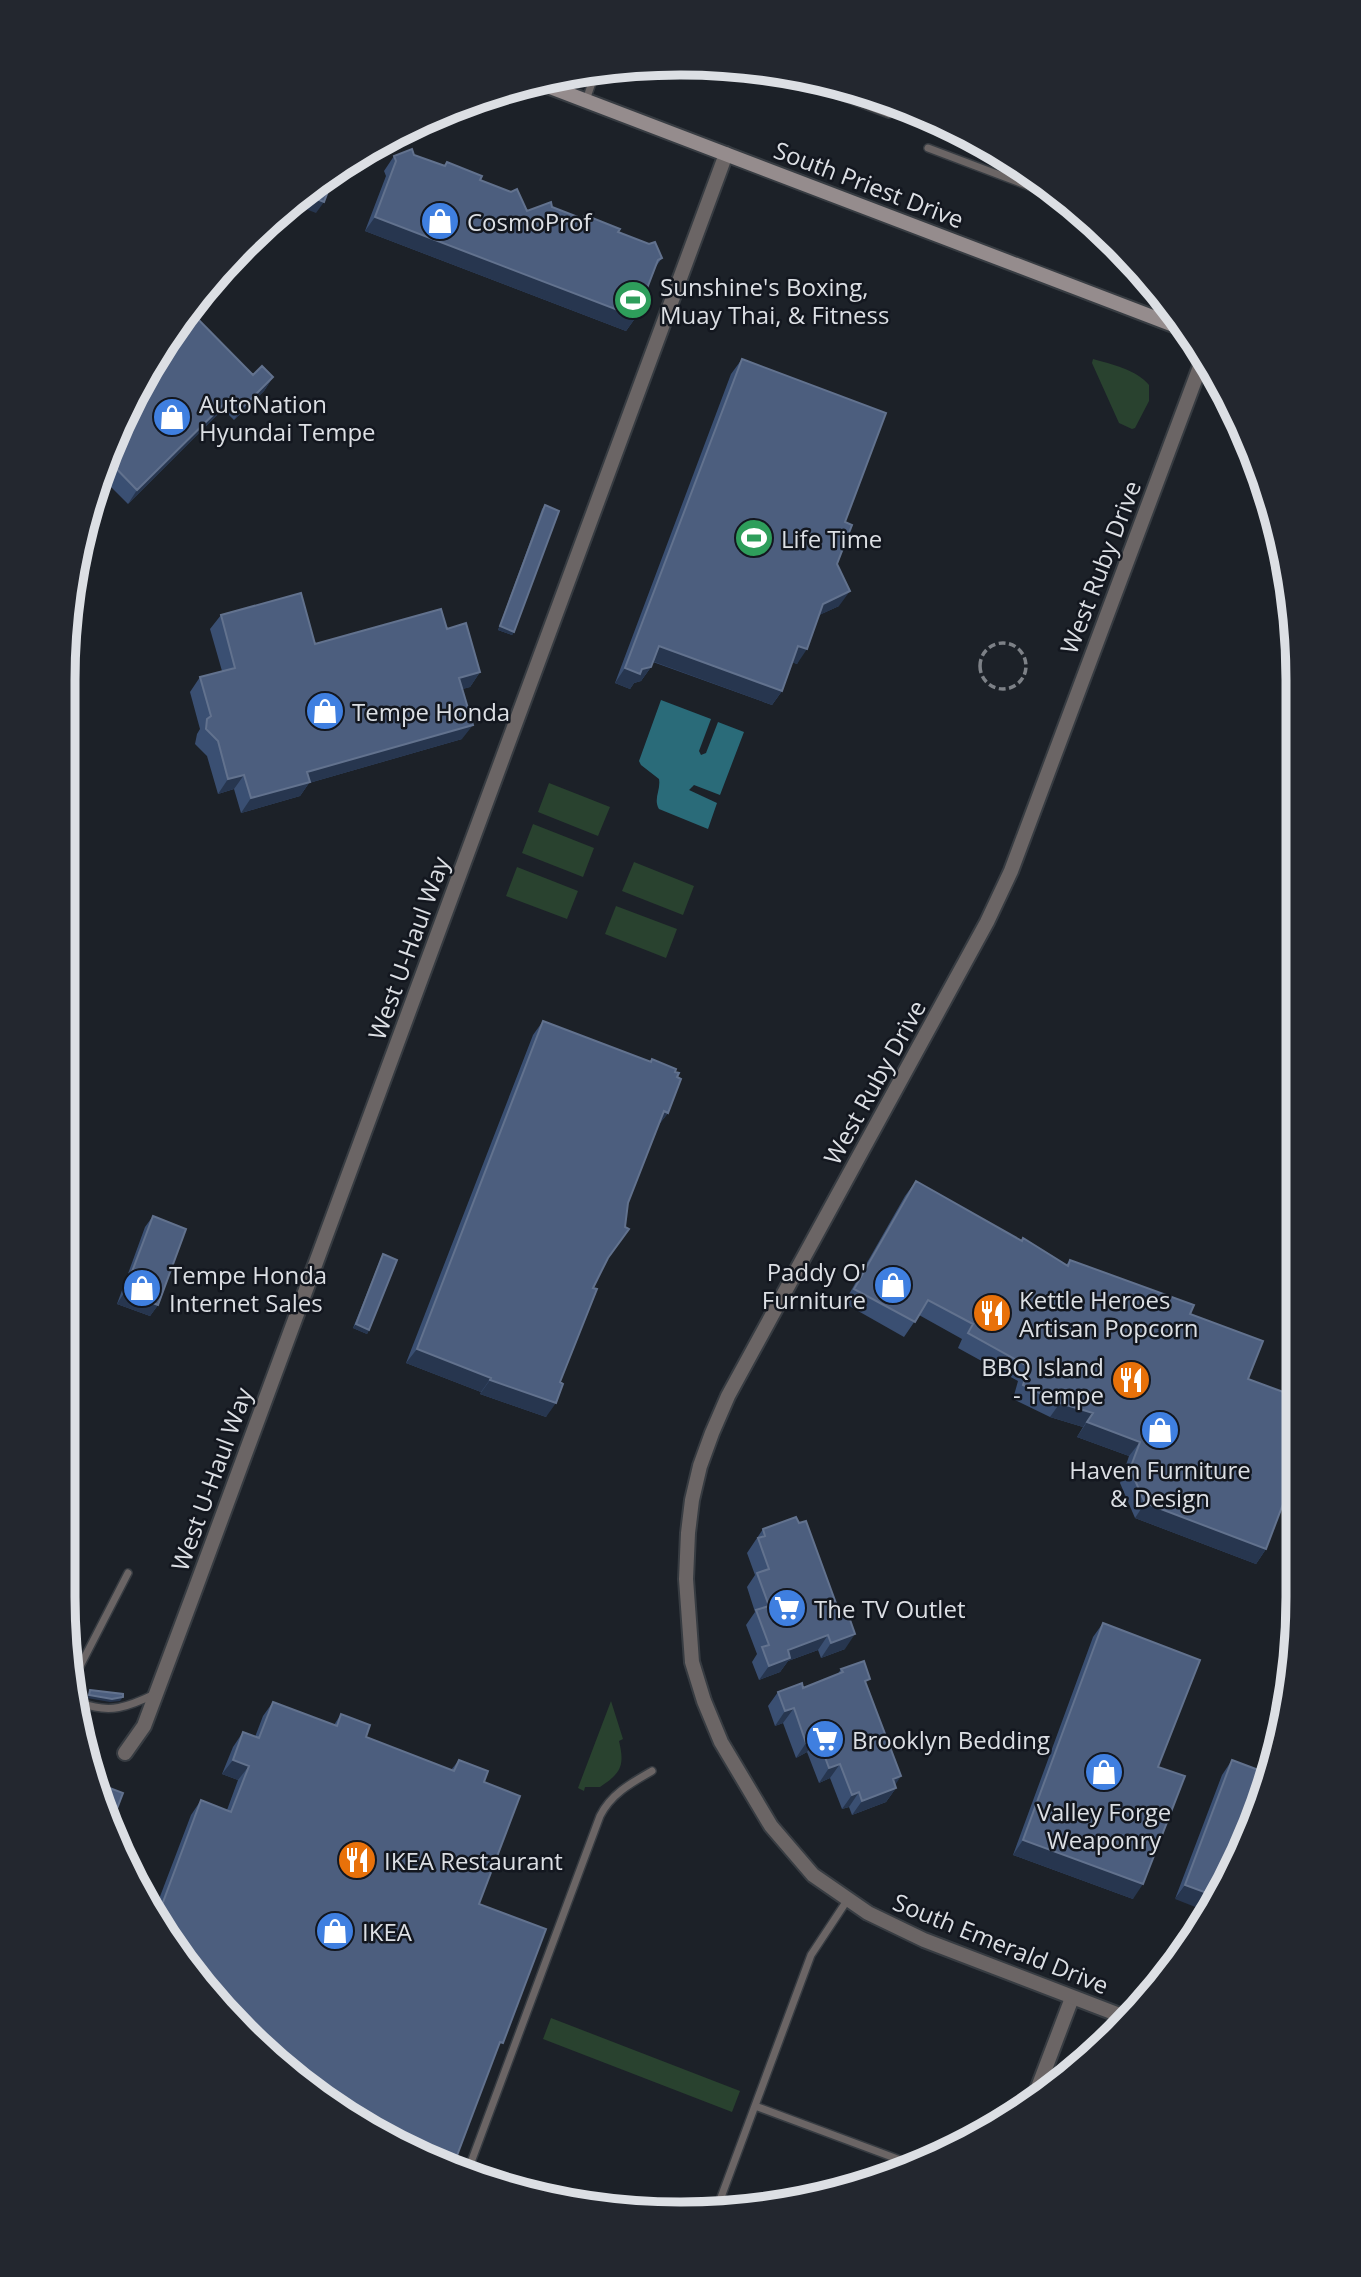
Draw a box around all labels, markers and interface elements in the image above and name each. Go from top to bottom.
street label: South Priest Drive [769,133,969,235]
shop icon: CosmoProf [419,200,461,242]
place label: CosmoProf [467,205,593,238]
place label: Sunshine's Boxing, Muay Thai, & Fitness [660,270,889,331]
sports icon: Sunshine's Boxing, Muay Thai, & Fitness [612,279,654,321]
place label: AutoNation Hyundai Tempe [199,387,376,448]
shop icon: AutoNation Hyundai Tempe [151,396,193,438]
street label: West Ruby Drive [1052,476,1148,658]
sports icon: Life Time [733,517,775,559]
place label: Life Time [781,522,882,555]
shop icon: Tempe Honda [304,690,346,732]
place label: Tempe Honda [352,695,510,728]
street label: West U-Haul Way [360,851,457,1044]
street label: West Ruby Drive [815,994,933,1170]
place label: Paddy O' Furniture [762,1255,866,1316]
place label: Tempe Honda Internet Sales [169,1258,327,1319]
shop icon: Paddy O' Furniture [872,1264,914,1306]
shop icon: Tempe Honda Internet Sales [121,1267,163,1309]
place label: Kettle Heroes Artisan Popcorn [1019,1283,1198,1344]
restaurant icon: Kettle Heroes Artisan Popcorn [971,1292,1013,1334]
place label: BBQ Island - Tempe [981,1350,1104,1411]
restaurant icon: BBQ Island - Tempe [1110,1359,1152,1401]
street label: West U-Haul Way [163,1382,260,1575]
shop icon: Haven Furniture & Design [1139,1409,1181,1451]
place label: Haven Furniture & Design [1069,1453,1251,1514]
supermarket icon: The TV Outlet [766,1587,808,1629]
place label: The TV Outlet [814,1592,965,1625]
supermarket icon: Brooklyn Bedding [804,1718,846,1760]
place label: Brooklyn Bedding [852,1723,1050,1756]
shop icon: Valley Forge Weaponry [1083,1751,1125,1793]
place label: Valley Forge Weaponry [1037,1795,1171,1856]
restaurant icon: IKEA Restaurant [336,1839,378,1881]
place label: IKEA Restaurant [384,1844,563,1877]
street label: South Emerald Drive [888,1885,1114,2001]
shop icon: IKEA [314,1910,356,1952]
place label: IKEA [362,1915,413,1948]

